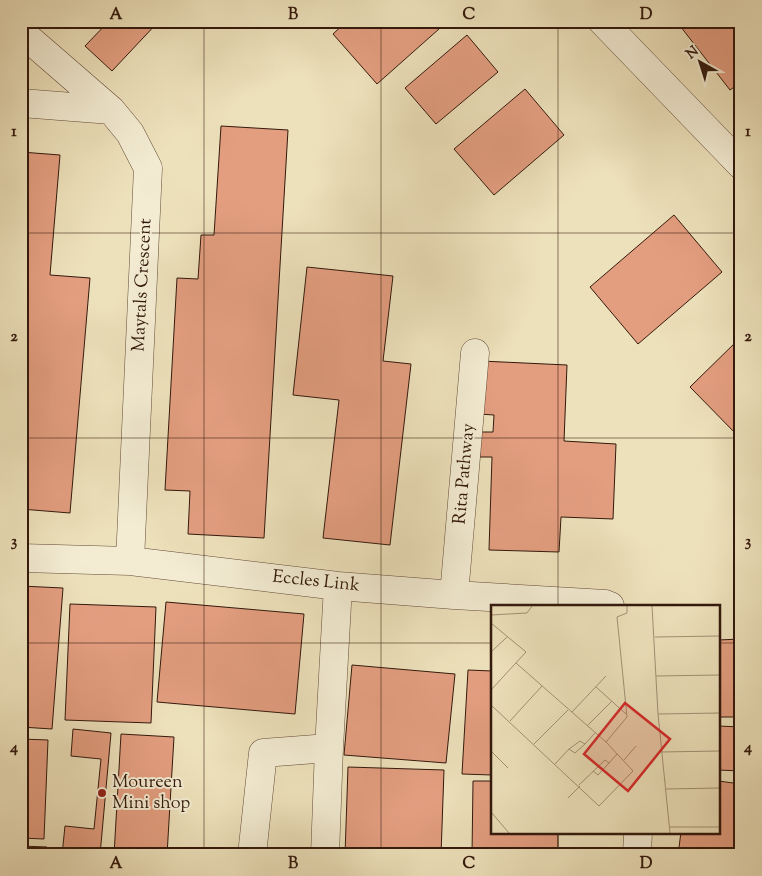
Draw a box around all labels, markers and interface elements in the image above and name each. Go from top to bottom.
text: A [110,4,123,27]
text: B [288,4,298,27]
text: C [463,4,476,27]
text: D [640,4,653,27]
north arrow [674,38,724,88]
text: N [682,42,704,65]
text: 1 [11,121,17,144]
text: 1 [745,121,751,144]
street label: Maytals Crescent [127,218,159,352]
text: 2 [10,326,18,349]
text: 2 [744,326,752,349]
street label: Rita Pathway [448,422,482,526]
text: 3 [11,531,18,554]
text: 3 [745,531,752,554]
street label: Eccles Link [271,564,361,600]
inset map [491,605,720,834]
text: 4 [9,737,18,760]
text: 4 [743,737,752,760]
place label: Moureen Mini shop [112,770,190,817]
marker: Moureen Mini shop [96,787,108,799]
text: A [110,853,123,876]
text: B [288,853,298,876]
text: C [463,853,476,876]
text: D [640,853,653,876]

